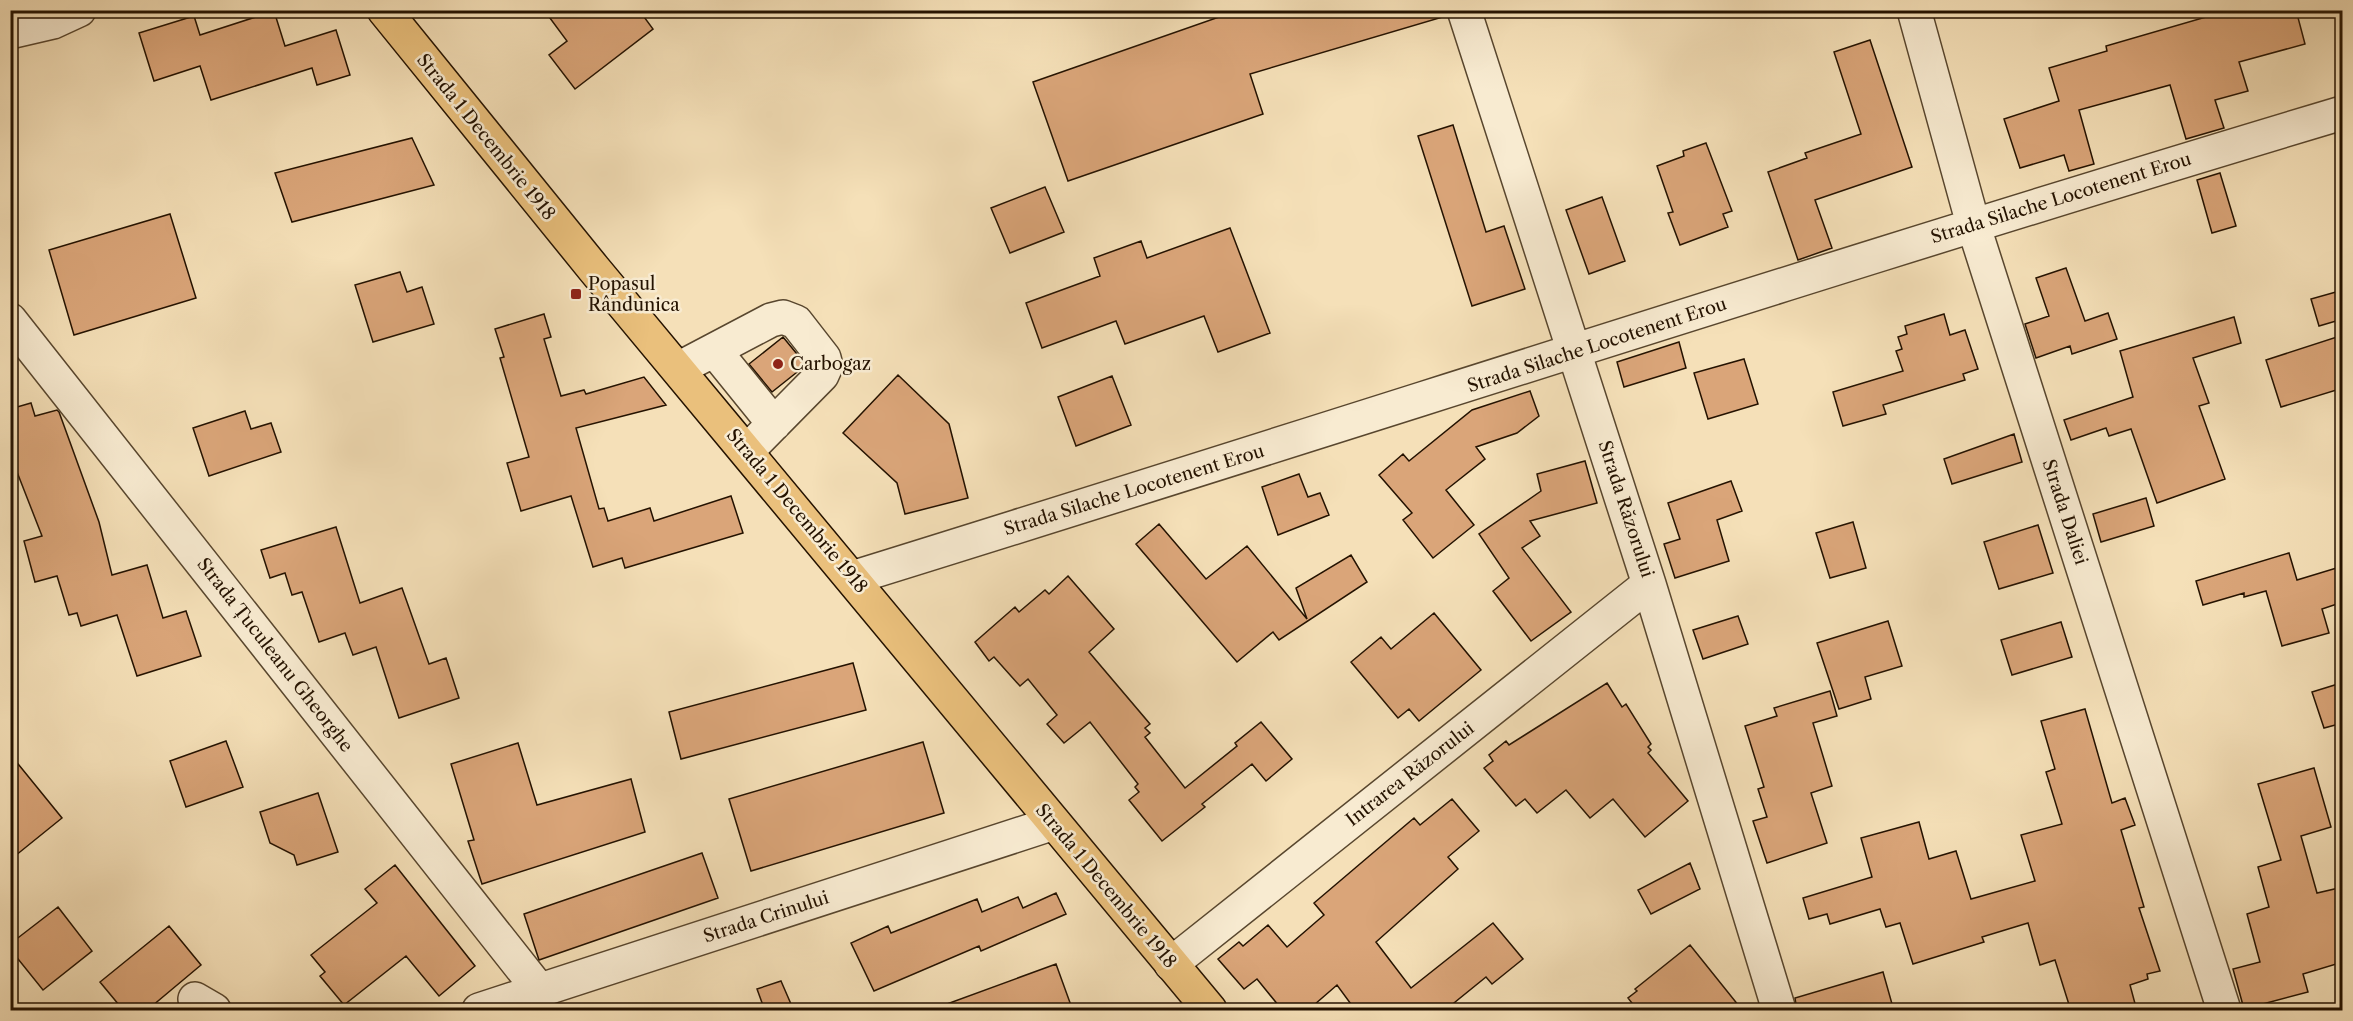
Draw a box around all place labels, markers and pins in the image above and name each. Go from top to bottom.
place label: Popasul Rândunica [588,273,680,316]
marker: Popasul Rândunica [569,287,583,301]
place label: Carbogaz [790,353,871,375]
marker: Carbogaz [771,357,785,371]

